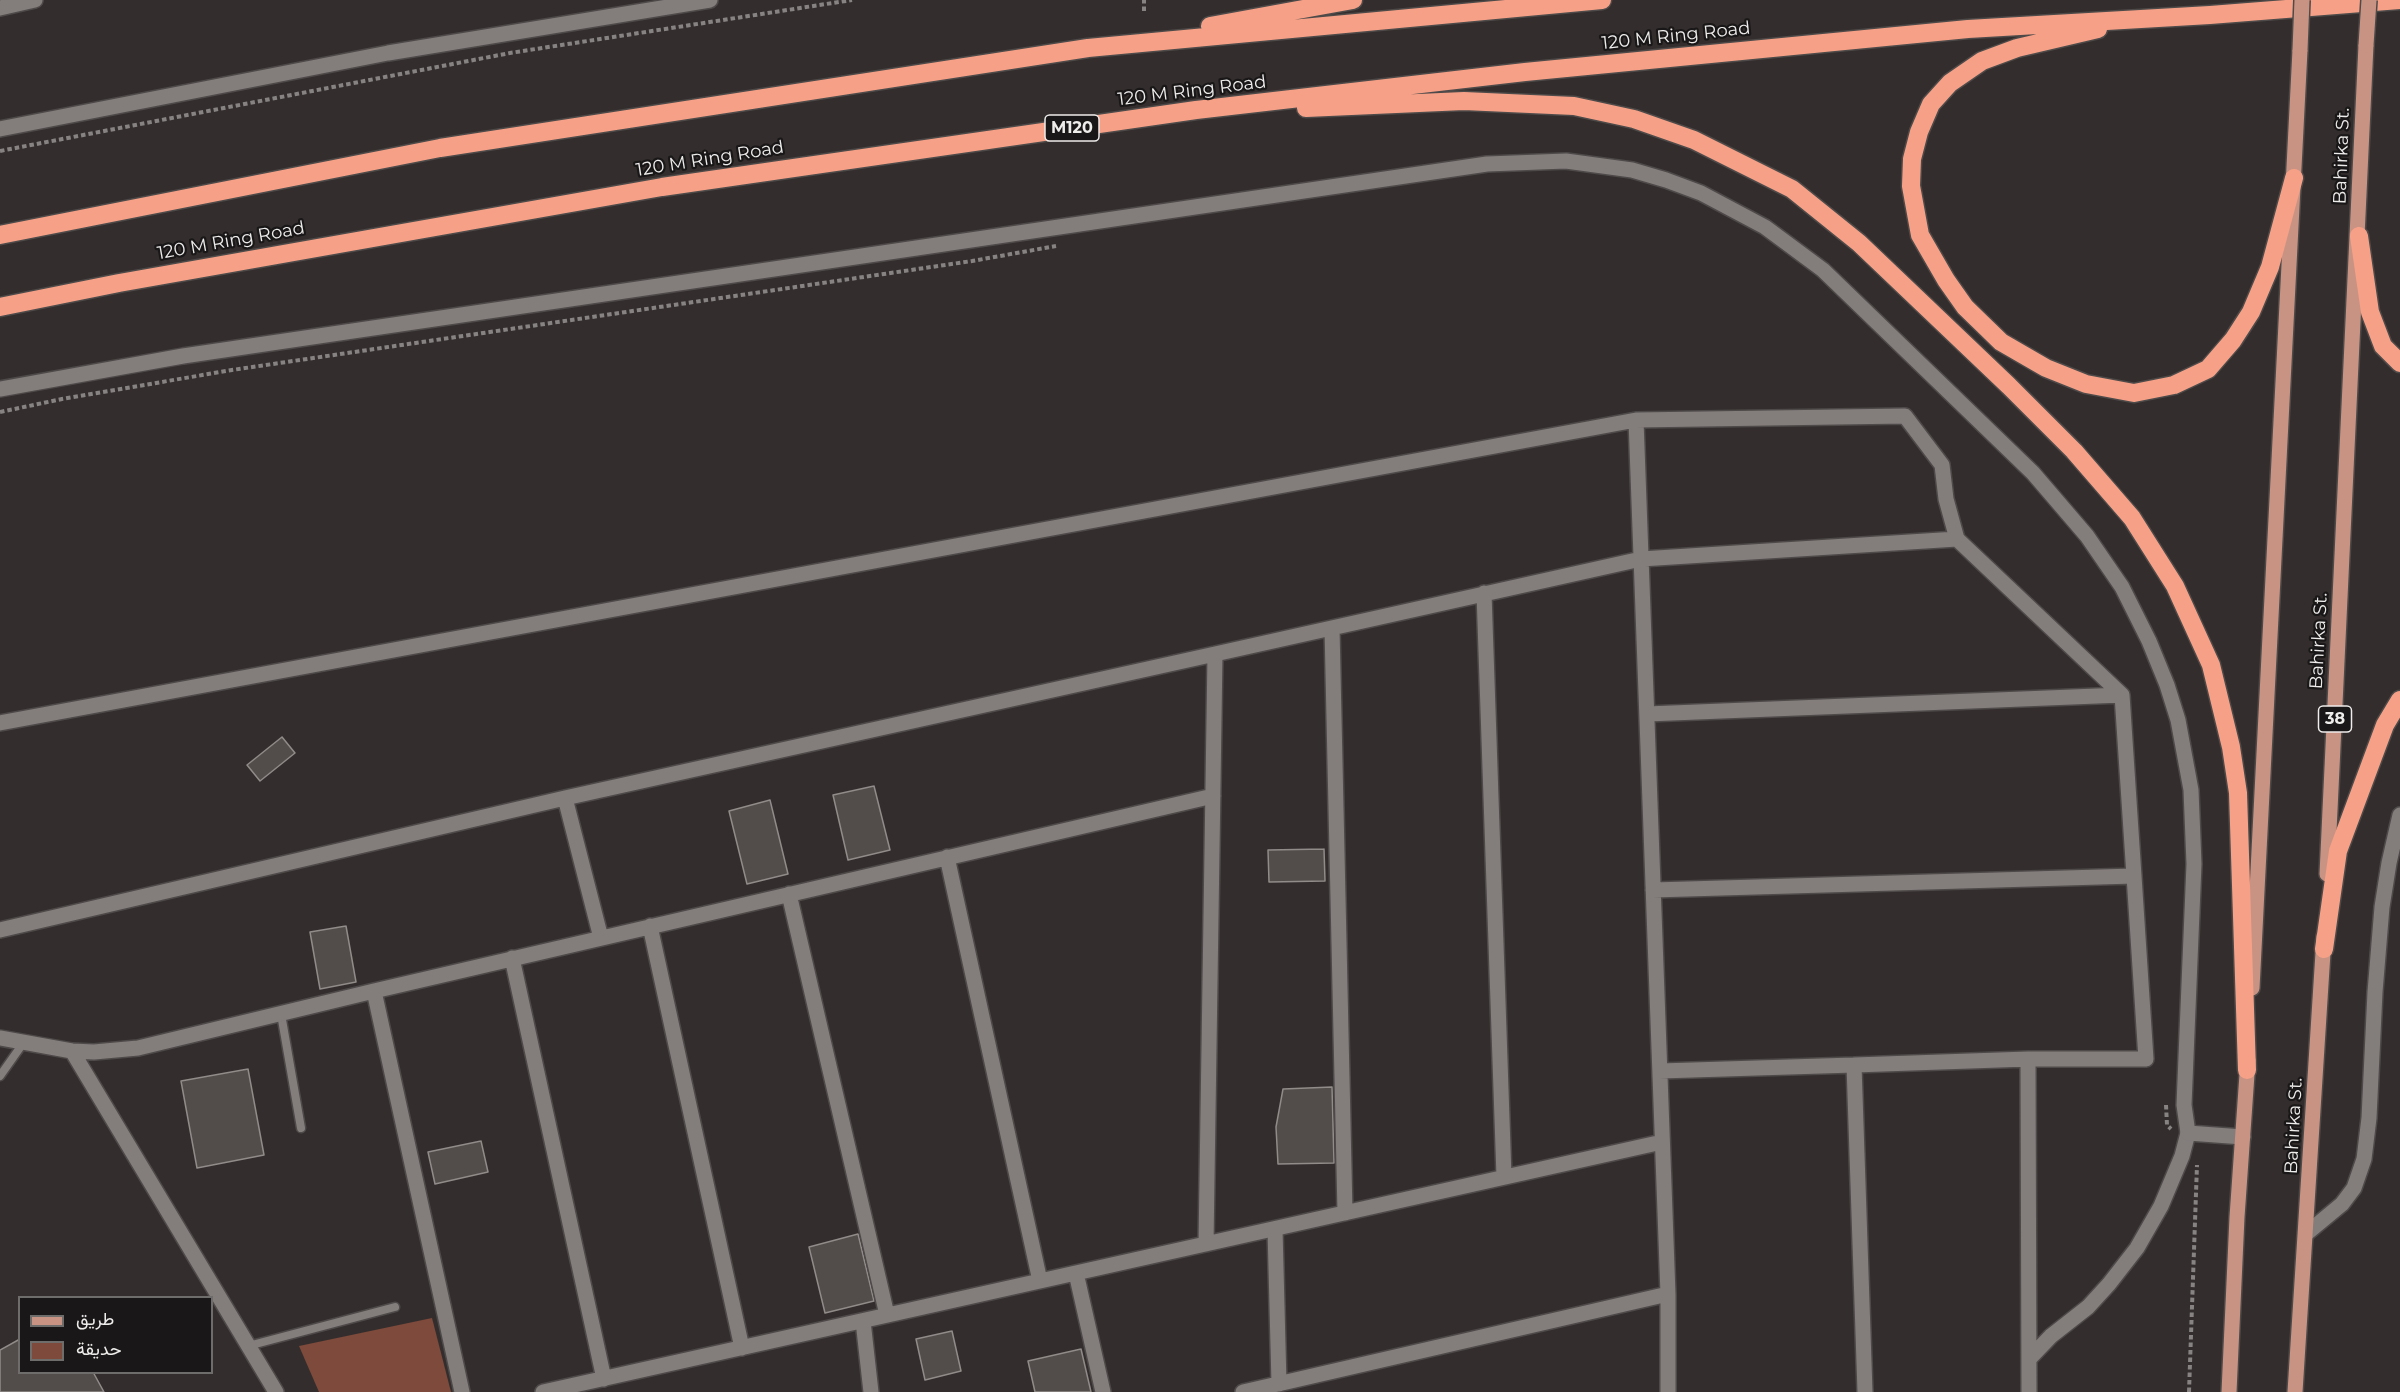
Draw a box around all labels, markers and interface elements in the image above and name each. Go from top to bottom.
street label: 120 M Ring Road [1601,17,1751,55]
street label: 120 M Ring Road [1117,71,1267,111]
street label: Bahirka St. [2330,107,2354,205]
road number: M120 [1045,115,1099,141]
street label: 120 M Ring Road [635,137,785,181]
street label: 120 M Ring Road [156,217,306,265]
street label: Bahirka St. [2306,592,2332,690]
road number: 38 [2318,706,2352,732]
street label: Bahirka St. [2281,1077,2307,1175]
legend [18,1296,213,1374]
text: طريق [76,1308,114,1330]
text: حديقة [76,1338,122,1360]

